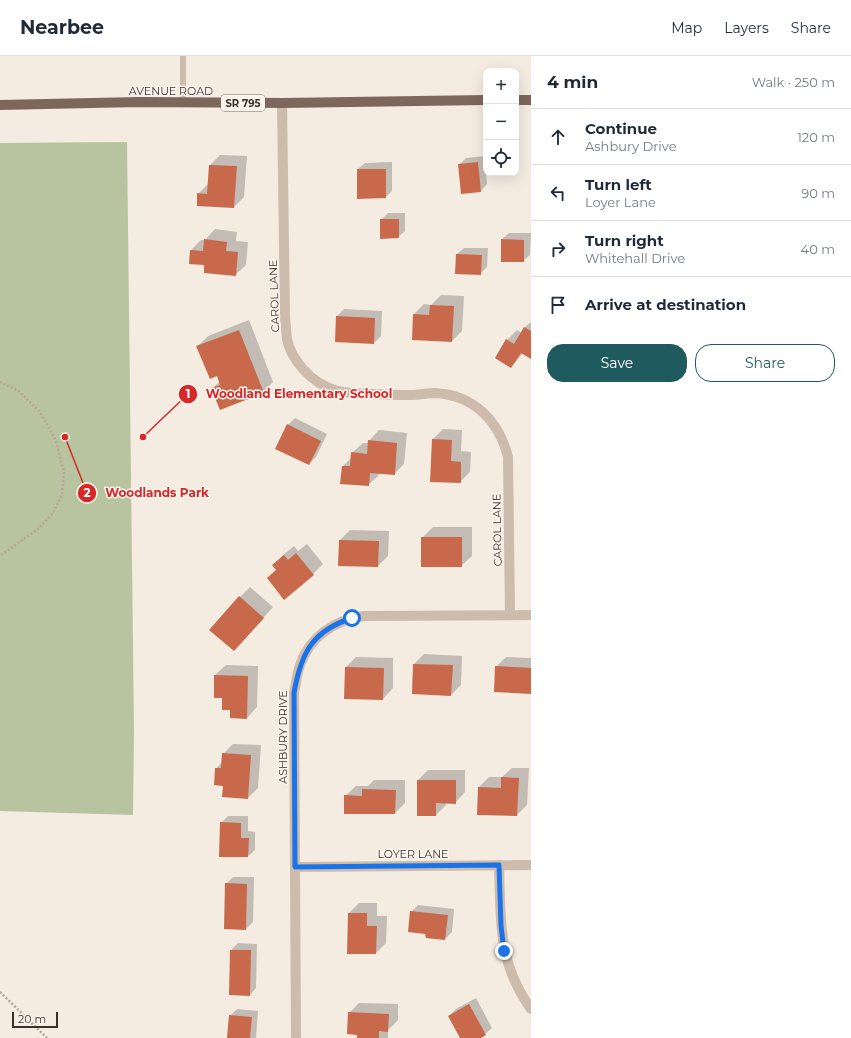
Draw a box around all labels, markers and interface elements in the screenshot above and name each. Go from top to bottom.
text: Nearbee [20,16,104,39]
text: Map [671,19,702,37]
text: Layers [724,19,769,37]
text: Share [791,19,831,37]
map controls [483,68,519,176]
button: + [483,68,519,104]
text: 4 min [547,72,598,92]
text: Walk · 250 m [752,74,835,90]
street label: AVENUE ROAD [129,84,213,98]
road number: SR 795 [221,95,265,111]
button: − [483,104,519,140]
text: Continue [585,119,657,138]
icon: ahead [547,126,569,148]
text: 120 m [797,129,835,145]
text: Ashbury Drive [585,138,677,154]
button: locate [483,140,519,176]
text: Turn left [585,175,652,194]
icon: left [547,182,569,204]
text: 90 m [801,185,835,201]
text: Loyer Lane [585,194,656,210]
text: Turn right [585,231,664,250]
icon: right [547,238,569,260]
text: 40 m [801,241,835,257]
text: Whitehall Drive [585,250,685,266]
street label: CAROL LANE [266,259,282,333]
icon: arrive [547,294,569,316]
text: Arrive at destination [585,295,746,314]
button: Save [547,344,687,382]
button: Share [695,344,835,382]
callout: Woodland Elementary School [178,382,400,406]
text: 1 [186,386,190,401]
text: Woodland Elementary School [206,386,392,401]
callout: Woodlands Park [77,481,217,505]
text: 2 [83,485,91,500]
text: Woodlands Park [105,485,209,500]
street label: CAROL LANE [489,494,505,566]
route start [343,609,361,627]
street label: ASHBURY DRIVE [276,690,290,784]
street label: LOYER LANE [378,847,448,861]
route end [495,942,513,960]
scale bar [12,1010,58,1029]
text: 20 m [18,1012,46,1026]

